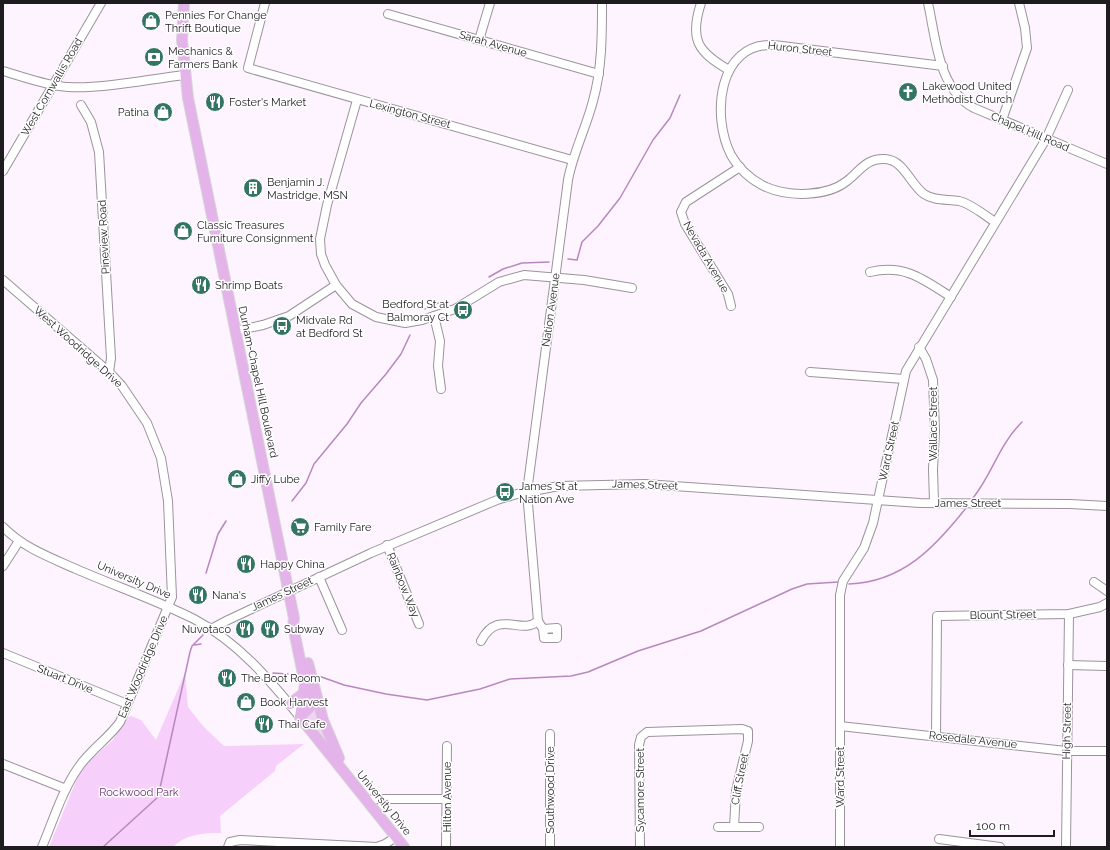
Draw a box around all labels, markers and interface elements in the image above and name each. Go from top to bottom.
place label: Pennies For Change Thrift Boutique [165,9,267,35]
shop icon: Pennies For Change Thrift Boutique [140,10,162,32]
street label: Sarah Avenue [458,28,529,60]
street label: West Cornwallis Road [19,36,85,138]
street label: Huron Street [767,39,833,59]
place label: Mechanics & Farmers Bank [168,45,238,71]
bank icon: Mechanics & Farmers Bank [143,46,165,68]
place label: Lakewood United Methodist Church [922,80,1012,106]
church icon: Lakewood United Methodist Church [897,81,919,103]
restaurant icon: Foster's Market [204,91,226,113]
place label: Foster's Market [229,96,306,109]
street label: Lexington Street [368,97,452,131]
shop icon: Patina [152,101,174,123]
place label: Patina [118,106,149,119]
street label: Chapel Hill Road [989,110,1071,154]
place label: Benjamin J. Mastridge, MSN [267,176,348,202]
building icon: Benjamin J. Mastridge, MSN [242,177,264,199]
street label: Pineview Road [96,199,112,274]
place label: Classic Treasures Furniture Consignment [197,219,314,245]
street label: Nevada Avenue [680,219,732,295]
shop icon: Classic Treasures Furniture Consignment [172,220,194,242]
street label: Nation Avenue [539,272,563,348]
restaurant icon: Shrimp Boats [190,274,212,296]
place label: Shrimp Boats [215,279,283,292]
place label: Bedford St at Balmoray Ct [382,298,449,324]
bus stop icon: Bedford St at Balmoray Ct [452,299,474,321]
street label: West Woodridge Drive [31,304,125,391]
street label: Durham-Chapel Hill Boulevard [236,305,281,459]
place label: Midvale Rd at Bedford St [296,314,363,340]
bus stop icon: Midvale Rd at Bedford St [271,315,293,337]
street label: Wallace Street [927,386,940,461]
street label: Ward Street [876,420,902,482]
shop icon: Jiffy Lube [226,468,248,490]
place label: Jiffy Lube [251,473,300,486]
street label: James Street [612,477,679,493]
place label: James St at Nation Ave [519,480,578,506]
bus stop icon: James St at Nation Ave [494,481,516,503]
street label: James Street [935,497,1002,510]
supermarket icon: Family Fare [289,516,311,538]
place label: Family Fare [314,521,372,534]
street label: Rainbow Way [384,551,422,619]
restaurant icon: Happy China [235,553,257,575]
place label: Happy China [260,558,325,571]
street label: University Drive [95,559,173,602]
street label: James Street [249,574,315,614]
restaurant icon: Nana's [187,584,209,606]
place label: Nana's [212,589,246,602]
street label: Blount Street [970,608,1037,622]
street label: East Woodridge Drive [115,613,171,720]
restaurant icon: Nuvotaco [234,618,256,640]
restaurant icon: Subway [259,618,281,640]
place label: Nuvotaco [182,623,231,636]
place label: Subway [284,623,324,636]
street label: Stuart Drive [35,662,95,696]
restaurant icon: The Boot Room [216,667,238,689]
place label: The Boot Room [241,672,320,685]
shop icon: Book Harvest [235,691,257,713]
place label: Book Harvest [260,696,328,709]
street label: High Street [1060,702,1074,760]
restaurant icon: Thai Cafe [253,713,275,735]
place label: Thai Cafe [278,718,326,731]
street label: Rosedale Avenue [928,729,1018,751]
street label: Southwood Drive [544,746,557,834]
street label: Ward Street [834,746,847,807]
street label: Sycamore Street [634,748,647,832]
street label: Cliff Street [729,752,751,806]
street label: Hilton Avenue [441,761,454,833]
street label: University Drive [354,768,414,838]
park label: Rockwood Park [99,786,179,799]
scale bar [970,812,1054,838]
text: 100 m [976,819,1010,833]

